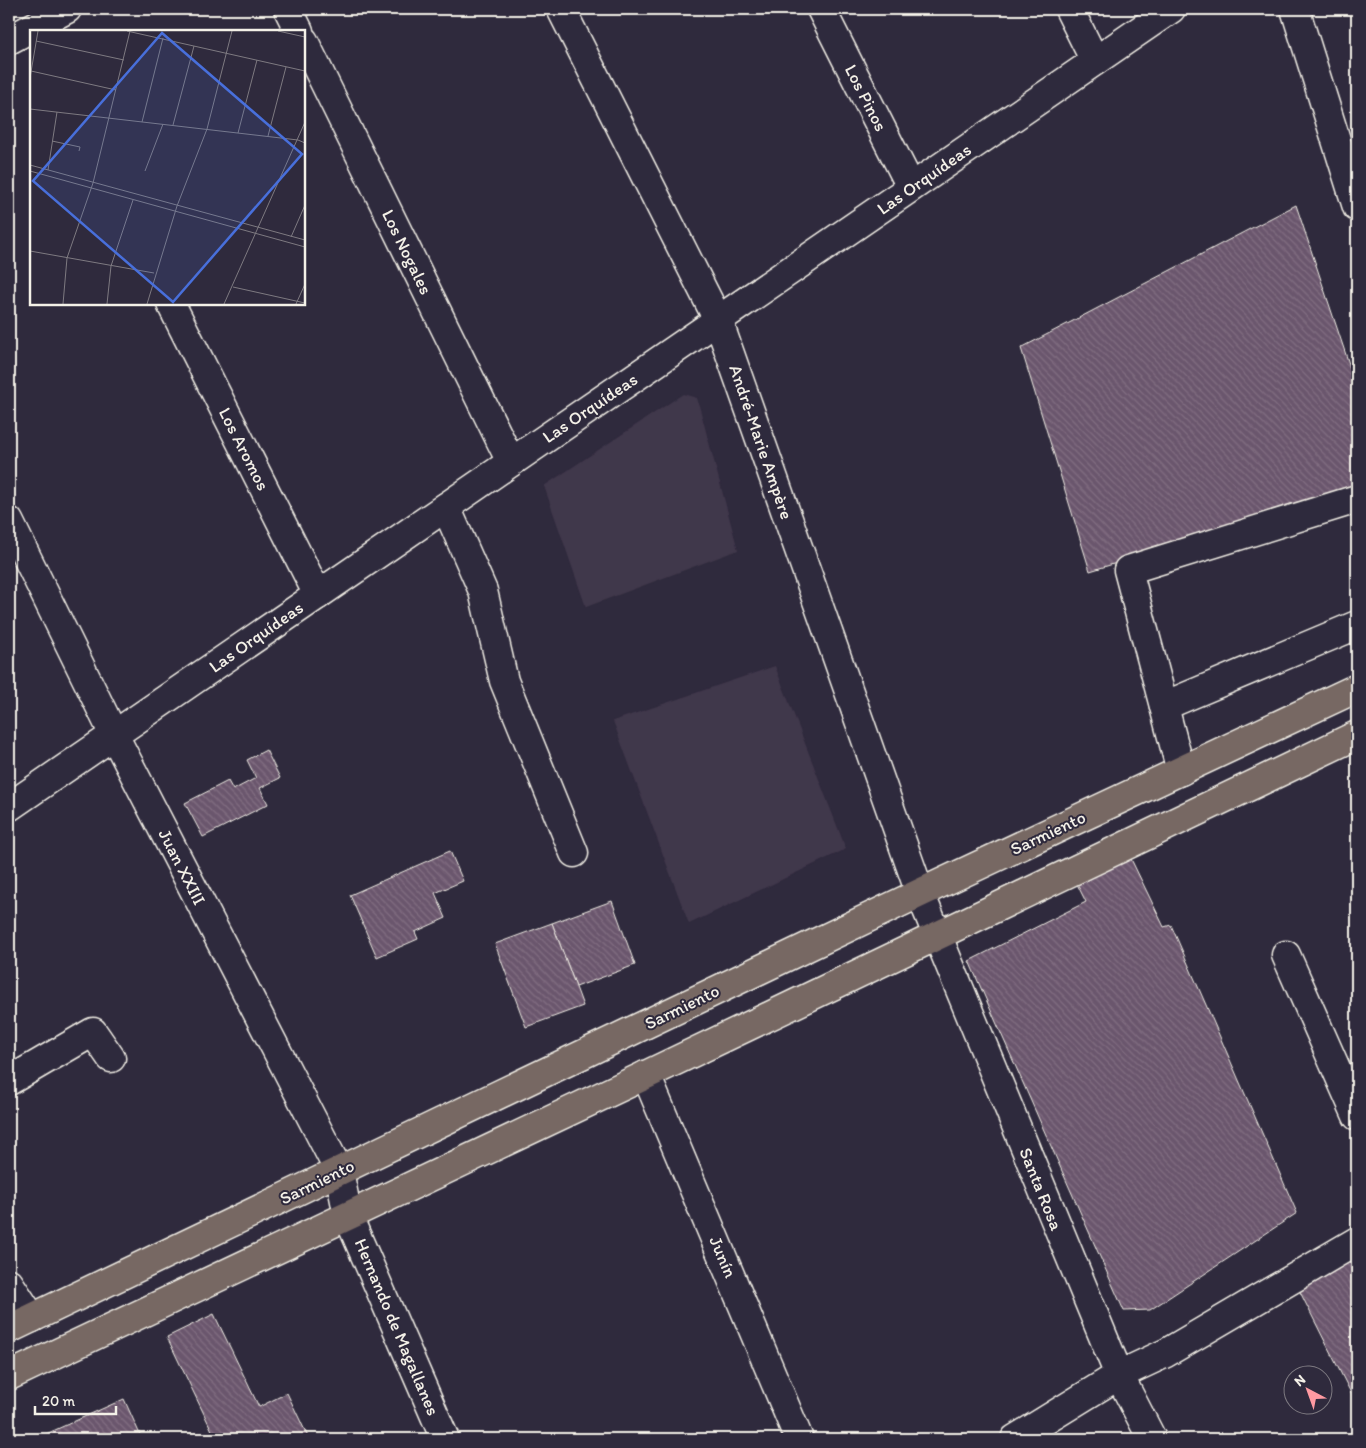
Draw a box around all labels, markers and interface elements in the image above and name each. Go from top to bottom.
inset map [30,30,305,305]
street label: Los Pinos [840,61,892,135]
street label: Las Orquídeas [873,138,975,220]
street label: Los Nogales [377,206,437,298]
street label: André-Marie Ampère [724,362,798,522]
street label: Las Orquídeas [538,368,642,448]
street label: Los Aromos [214,404,274,494]
street label: Las Orquídeas [205,596,307,678]
street label: Sarmiento [1007,806,1089,860]
street label: Juan XXIII [154,825,210,909]
street label: Sarmiento [641,979,723,1035]
street label: Santa Rosa [1014,1145,1068,1234]
street label: Sarmiento [276,1154,358,1210]
street label: Junín [704,1233,742,1281]
street label: Hernando de Magallanes [350,1235,444,1419]
north arrow [1284,1366,1334,1416]
text: N [1291,1371,1309,1390]
scale bar [35,1383,116,1415]
text: 20 m [42,1392,76,1410]

